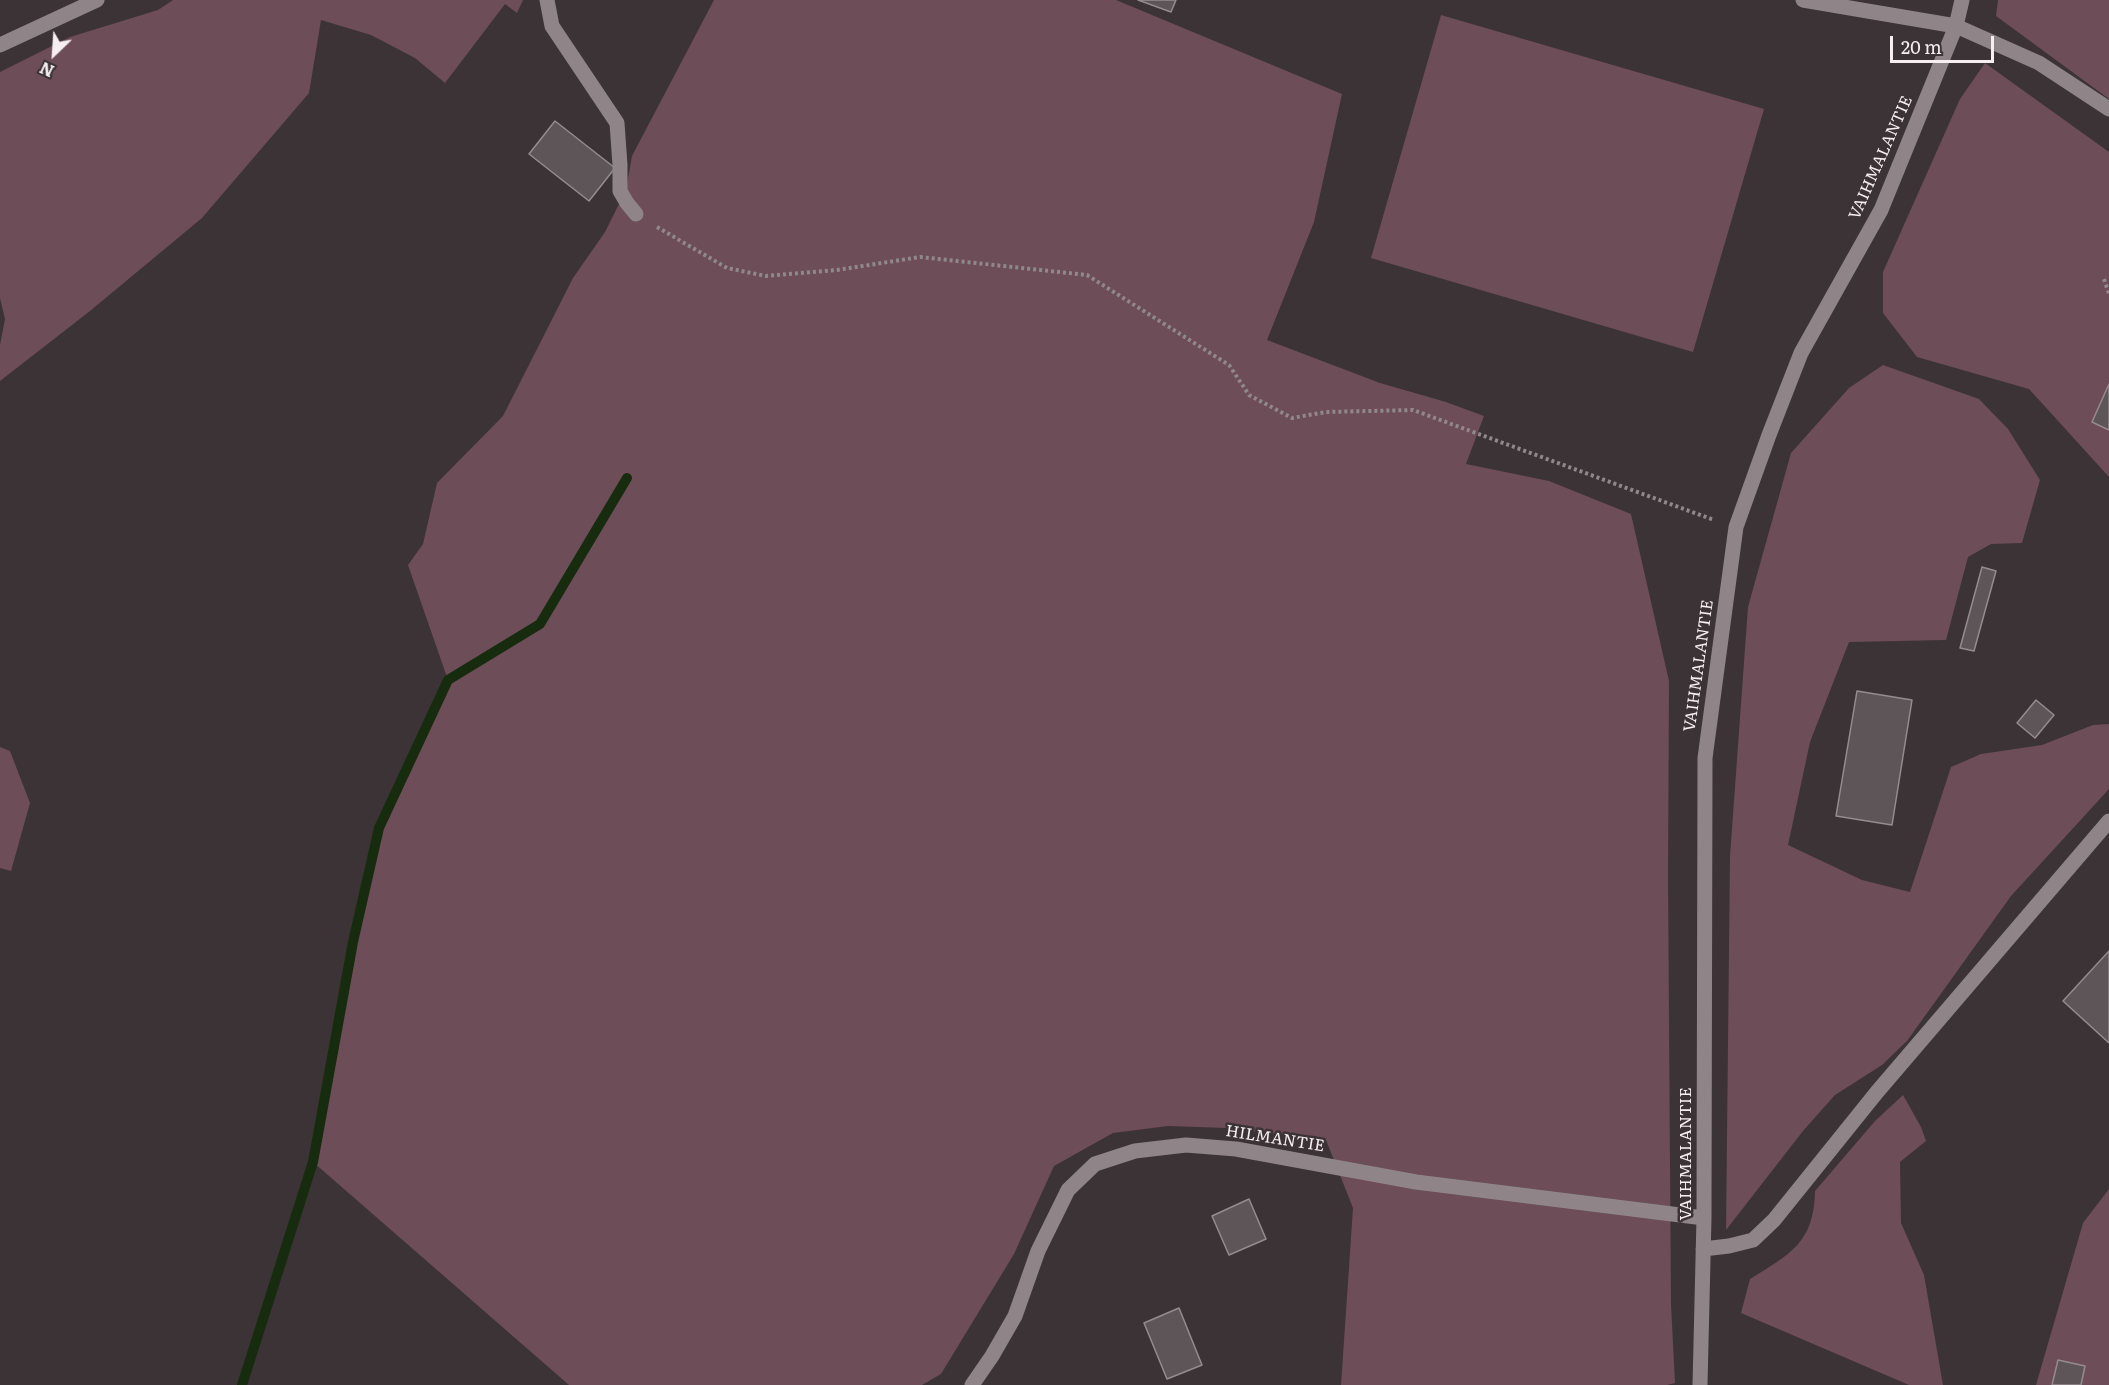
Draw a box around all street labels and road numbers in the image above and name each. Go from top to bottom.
street label: VAIHMALANTIE [1845,93,1917,223]
street label: VAIHMALANTIE [1680,599,1718,733]
street label: VAIHMALANTIE [1676,1087,1696,1221]
street label: HILMANTIE [1224,1122,1326,1156]

